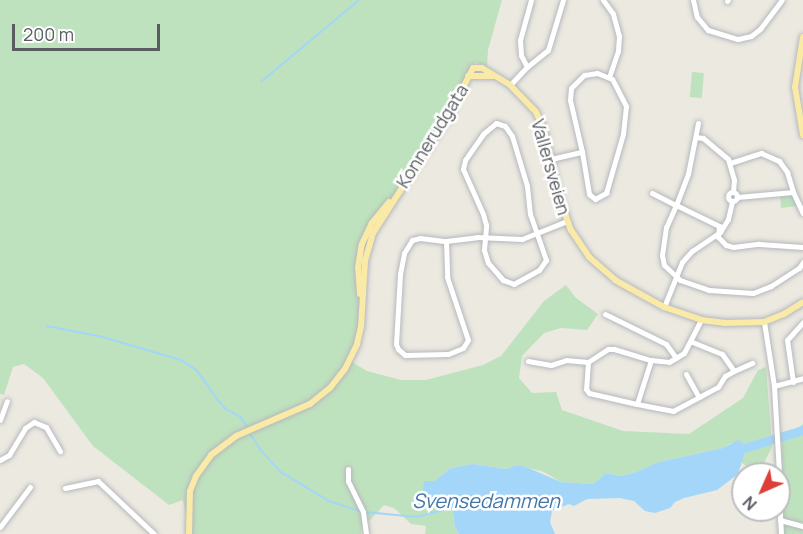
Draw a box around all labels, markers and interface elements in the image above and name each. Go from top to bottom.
scale bar [15,12,164,50]
text: 200 m [23,22,74,46]
street label: Konnerudgata [392,80,472,192]
street label: Vallersveien [527,117,575,217]
north arrow [731,462,791,522]
water label: Svensedammen [412,488,560,512]
text: N [738,491,762,515]

